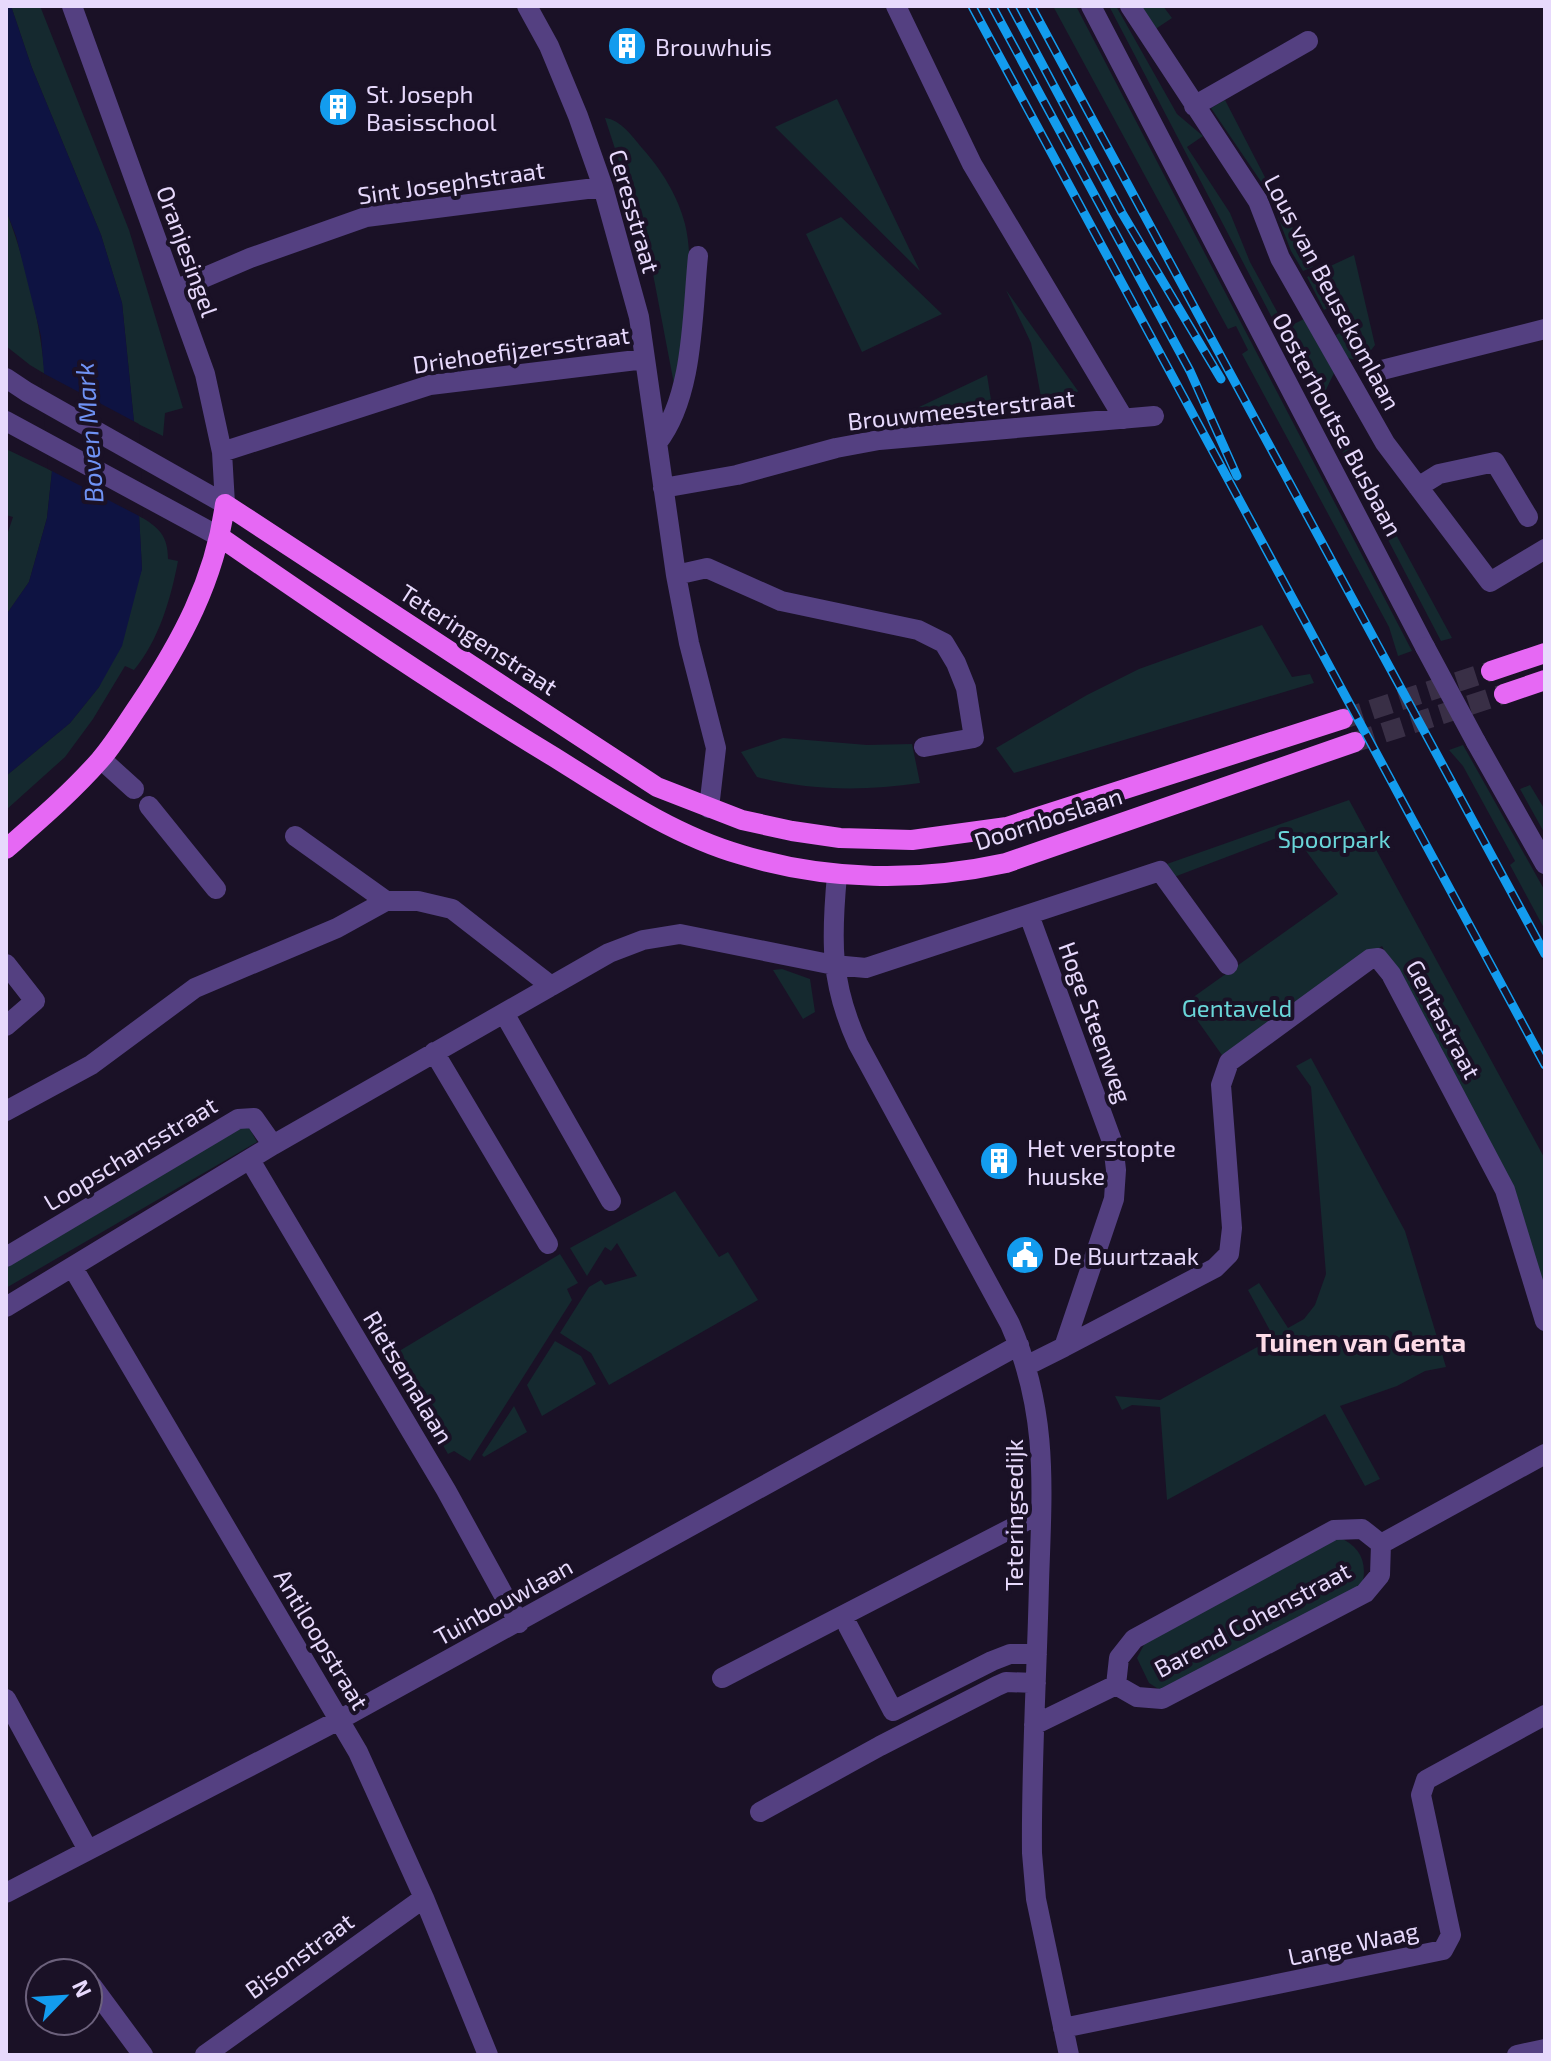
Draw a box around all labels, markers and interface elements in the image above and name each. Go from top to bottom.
building icon: Brouwhuis [606,25,648,67]
place label: Brouwhuis [655,32,772,61]
place label: St. Joseph Basisschool [366,79,497,136]
building icon: St. Joseph Basisschool [317,86,359,128]
street label: Ceresstraat [604,146,666,276]
street label: Sint Josephstraat [356,155,546,209]
street label: Lous van Beusekomlaan [1259,169,1407,415]
street label: Oranjesingel [151,182,225,320]
street label: Oosterhoutse Busbaan [1267,307,1409,541]
street label: Driehoefijzersstraat [411,319,631,379]
water label: Boven Mark [68,362,108,504]
street label: Brouwmeesterstraat [846,383,1076,435]
street label: Teteringenstraat [395,577,563,701]
street label: Doornboslaan [970,780,1126,856]
park label: Spoorpark [1277,824,1391,853]
street label: Hoge Steenweg [1053,937,1139,1107]
street label: Gentastraat [1401,954,1487,1084]
park label: Gentaveld [1182,993,1292,1022]
street label: Loopschansstraat [38,1090,222,1216]
place label: Het verstopte huuske [1027,1133,1176,1190]
building icon: Het verstopte huuske [978,1140,1020,1182]
public building icon: De Buurtzaak [1004,1234,1046,1276]
place label: De Buurtzaak [1053,1241,1199,1270]
street label: Rietsemalaan [358,1305,460,1449]
district label: Tuinen van Genta [1256,1326,1466,1357]
street label: Teteringsedijk [999,1439,1028,1591]
street label: Tuinbouwlaan [429,1551,577,1651]
street label: Barend Cohenstraat [1149,1555,1355,1683]
street label: Antiloopstraat [269,1563,375,1715]
street label: Bisonstraat [239,1906,359,2004]
street label: Lange Waag [1285,1915,1421,1971]
north arrow [24,1957,104,2037]
text: N [68,1975,98,2001]

